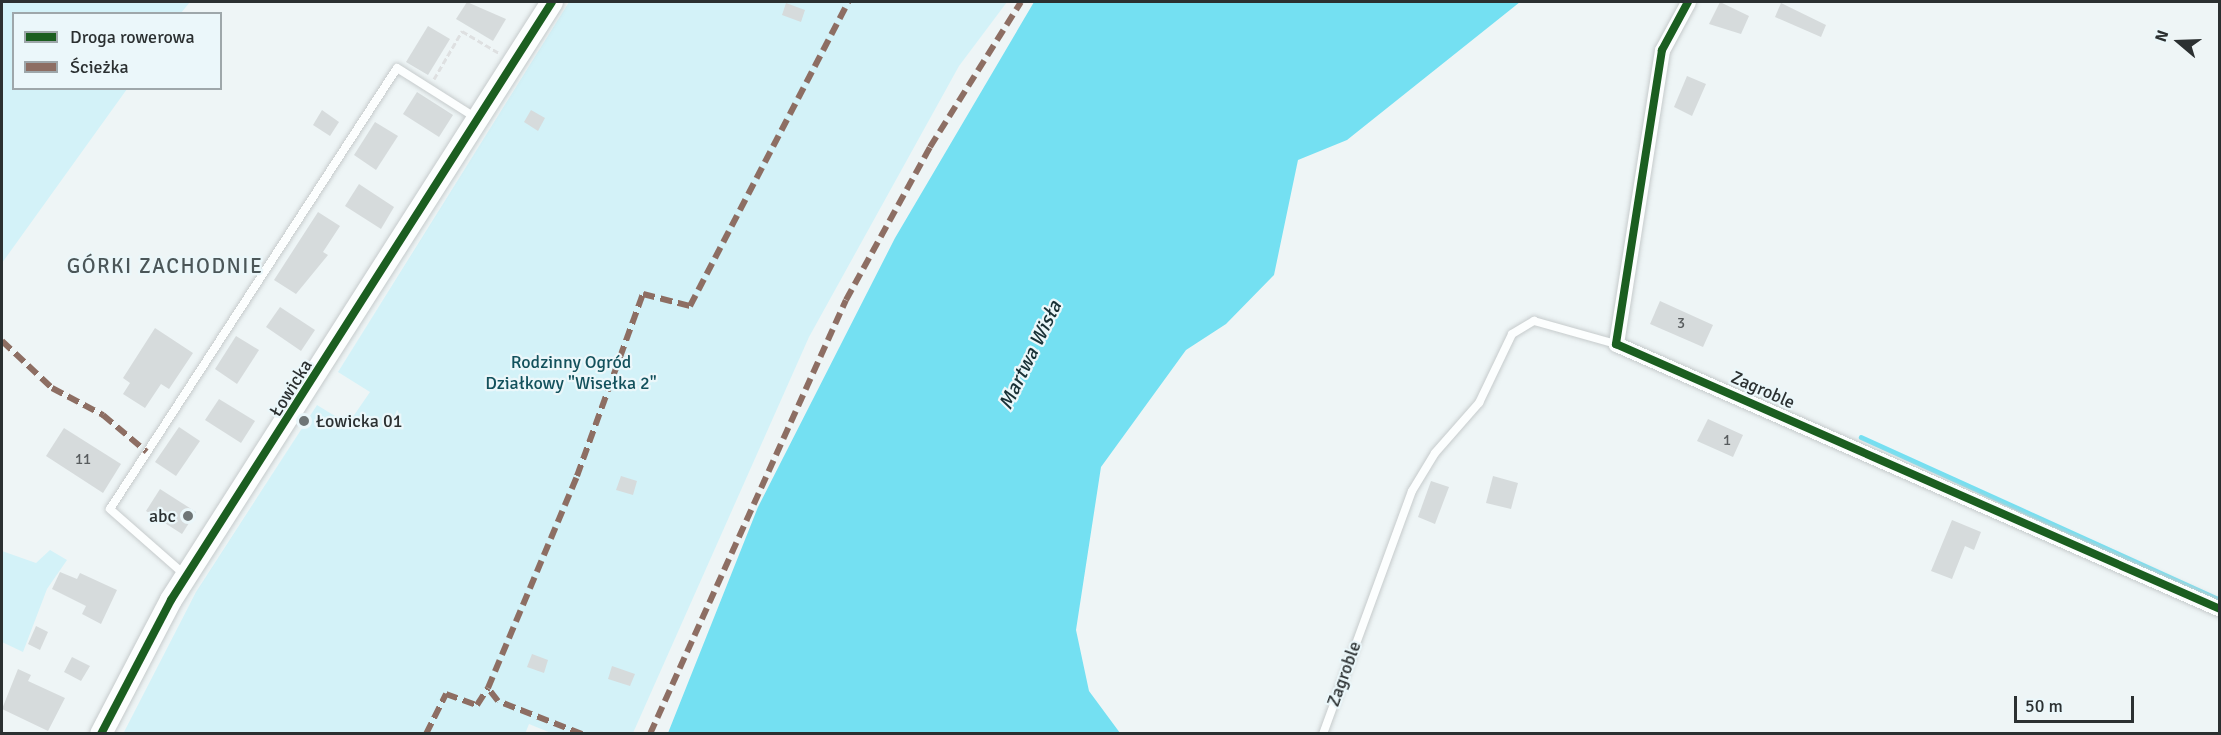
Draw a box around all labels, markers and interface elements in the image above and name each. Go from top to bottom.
legend [12,12,222,90]
north arrow [2149,12,2209,72]
text: Droga rowerowa [70,26,195,48]
text: N [2151,28,2173,45]
text: Ścieżka [70,56,129,78]
district label: GÓRKI ZACHODNIE [67,253,263,279]
water label: Martwa Wisła [993,297,1067,413]
house number: 3 [1677,315,1685,333]
park label: Rodzinny Ogród Działkowy "Wisełka 2" [485,352,657,394]
street label: Łowicka [265,356,317,420]
street label: Zagroble [1728,366,1798,414]
place label: Łowicka 01 [316,410,402,432]
marker: Łowicka 01 [297,414,311,428]
house number: 1 [1723,432,1731,450]
house number: 11 [75,451,91,469]
place label: abc [149,505,176,527]
marker: abc [181,509,195,523]
street label: Zagroble [1322,639,1366,709]
scale bar [2017,684,2137,722]
text: 50 m [2025,695,2063,717]

